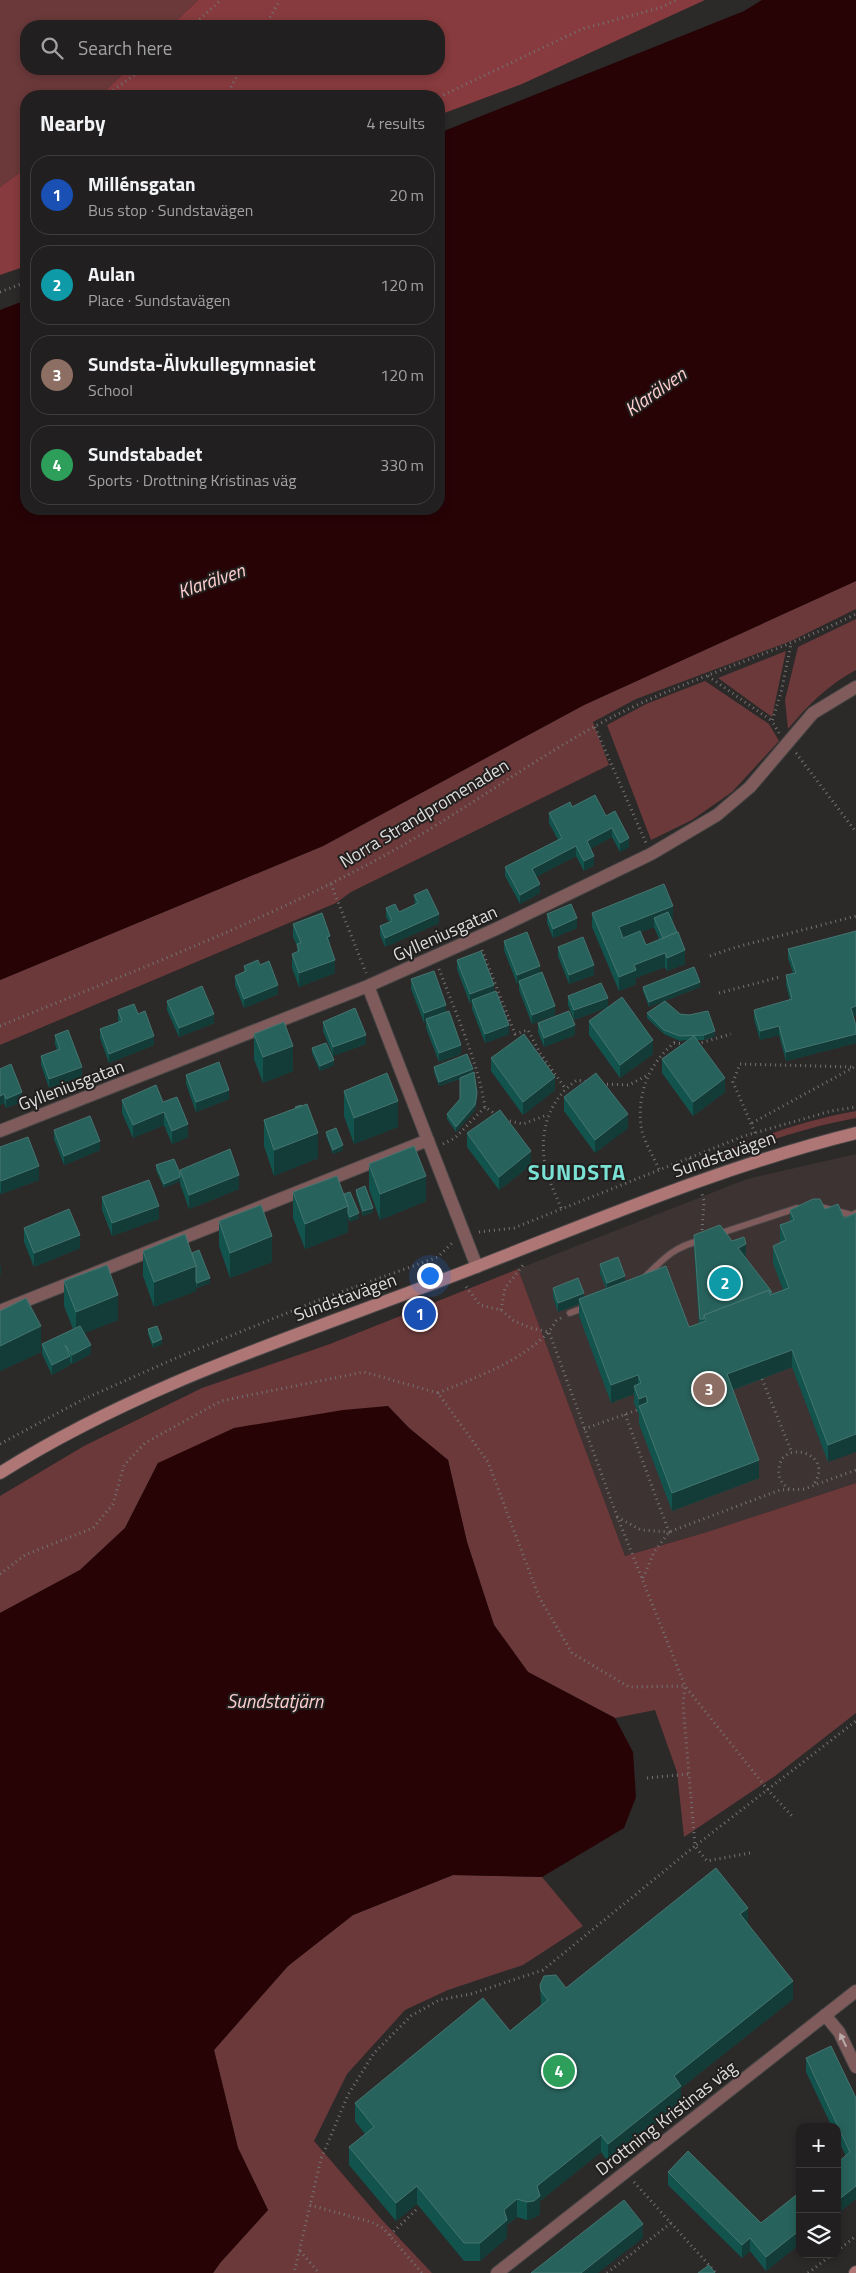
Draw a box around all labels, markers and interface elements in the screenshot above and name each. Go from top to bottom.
search box [20,20,445,75]
text: Search here [78,33,172,62]
icon: search [38,34,66,62]
text: Nearby [40,107,105,139]
text: 4 results [366,111,425,135]
text: Millénsgatan [88,169,196,198]
text: 1 [53,183,61,207]
text: 20 m [389,183,424,207]
text: Bus stop · Sundstavägen [88,198,253,222]
text: Aulan [88,259,135,288]
text: 2 [53,273,61,297]
text: 120 m [380,273,424,297]
text: Place · Sundstavägen [88,288,230,312]
text: Sundsta-Älvkullegymnasiet [88,349,316,378]
water label: Klarälven [618,359,692,423]
text: 3 [53,363,61,387]
text: 120 m [380,363,424,387]
text: School [88,378,133,402]
text: Sundstabadet [88,439,202,468]
text: 4 [53,453,61,477]
text: 330 m [380,453,424,477]
text: Sports · Drottning Kristinas väg [88,468,296,492]
water label: Klarälven [173,555,249,605]
street label: Norra Strandpromenaden [334,752,514,874]
street label: Gylleniusgatan [388,898,502,968]
street label: Gylleniusgatan [14,1052,128,1118]
street label: Sundstavägen [669,1124,779,1184]
district label: SUNDSTA [528,1155,626,1189]
your location [417,1263,443,1289]
pin: 2 [709,1264,741,1302]
street label: Sundstavägen [290,1266,400,1328]
pin: 1 [404,1295,436,1333]
pin: 3 [693,1370,725,1408]
water label: Sundstatjärn [227,1686,324,1715]
one-way arrow [839,2032,847,2047]
pin: 4 [543,2052,575,2090]
street label: Drottning Kristinas väg [590,2054,742,2182]
map controls [796,2123,841,2258]
button: + [796,2123,841,2168]
button: − [796,2168,841,2213]
button: layers [796,2213,841,2258]

